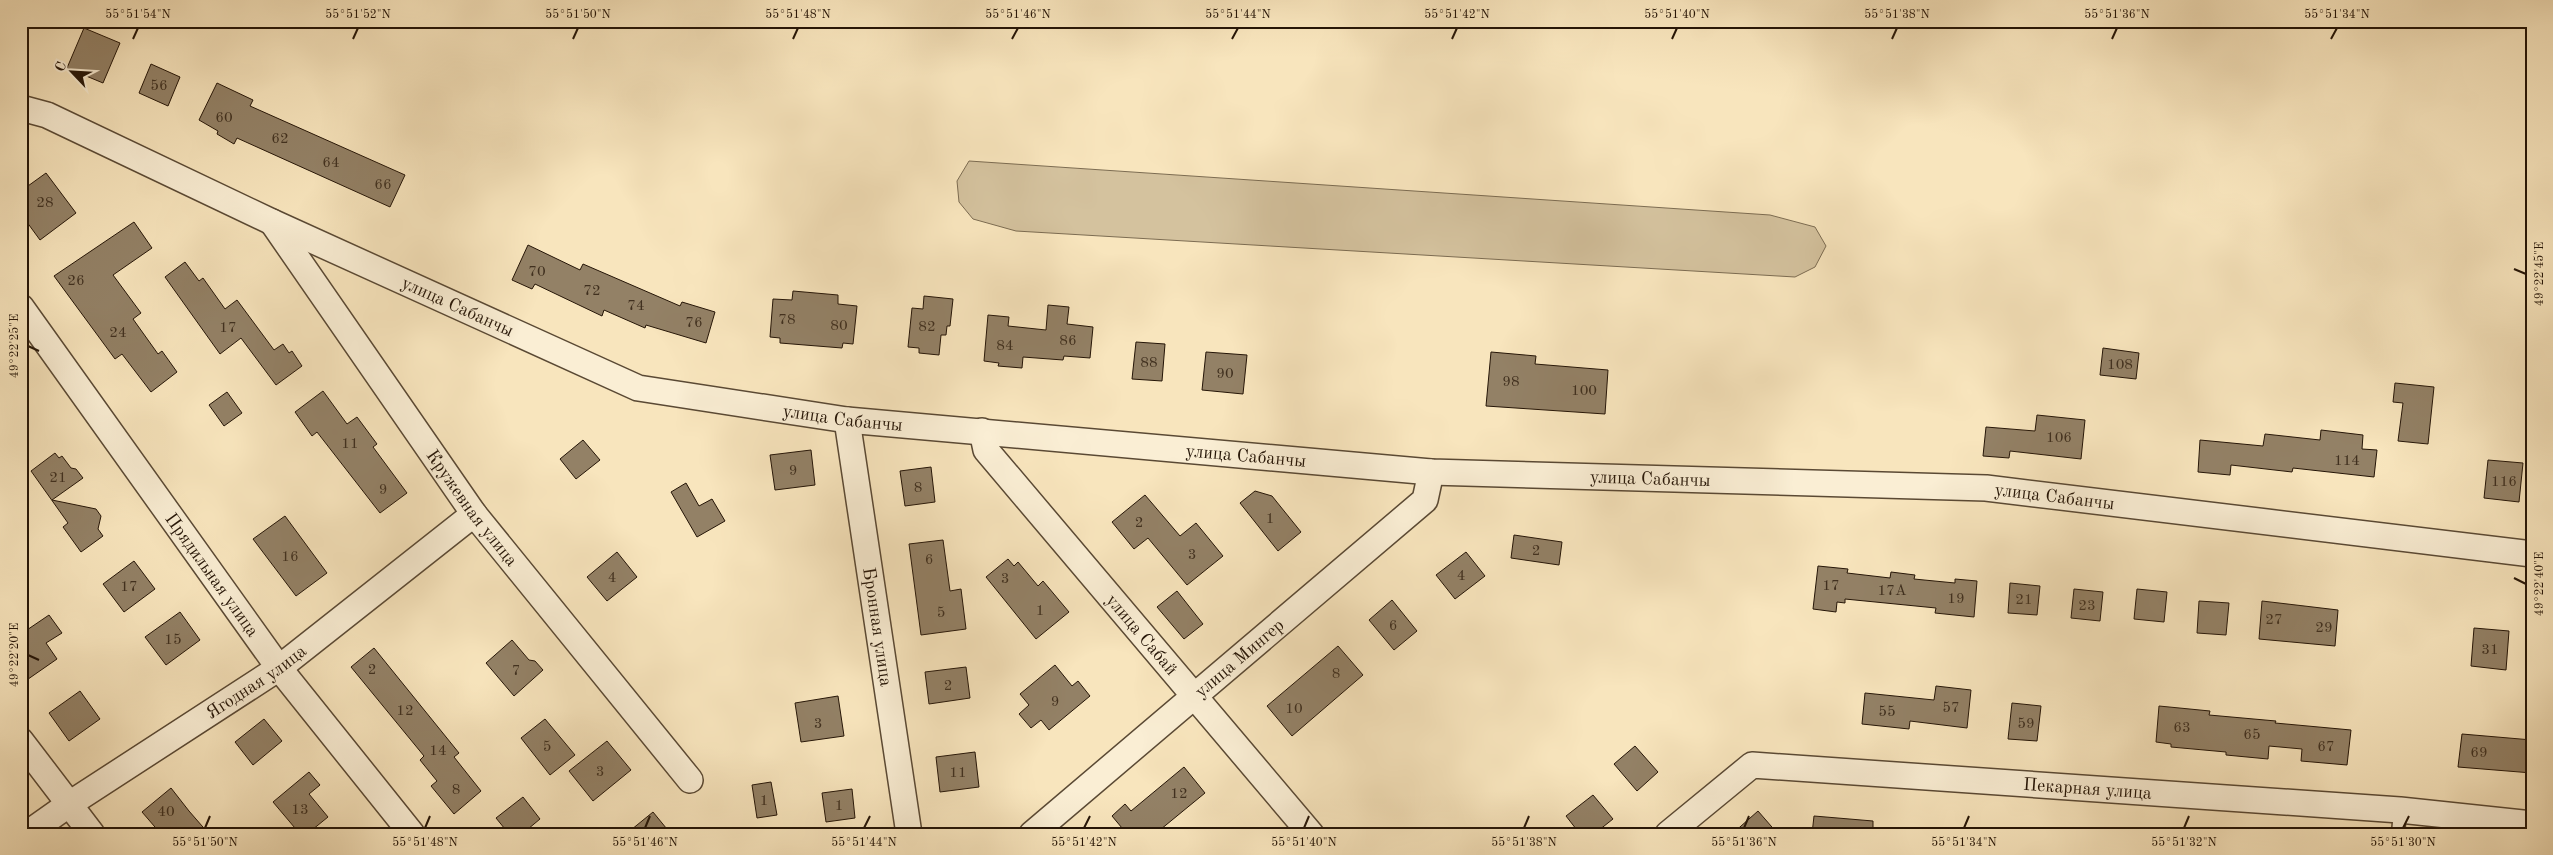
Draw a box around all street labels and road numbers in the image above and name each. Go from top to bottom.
street label: улица Сабанчы [399,274,516,340]
street label: улица Сабанчы [781,402,904,435]
street label: улица Сабанчы [1185,442,1307,471]
street label: Кружевная улица [422,447,521,570]
street label: улица Сабанчы [1590,469,1711,490]
street label: улица Сабанчы [1993,481,2116,513]
street label: Прядильная улица [161,510,262,640]
street label: Бронная улица [859,566,895,688]
street label: улица Сабай [1102,591,1180,679]
street label: улица Мингер [1192,616,1288,701]
street label: Ягодная улица [203,642,310,723]
street label: Пекарная улица [2022,776,2153,803]

